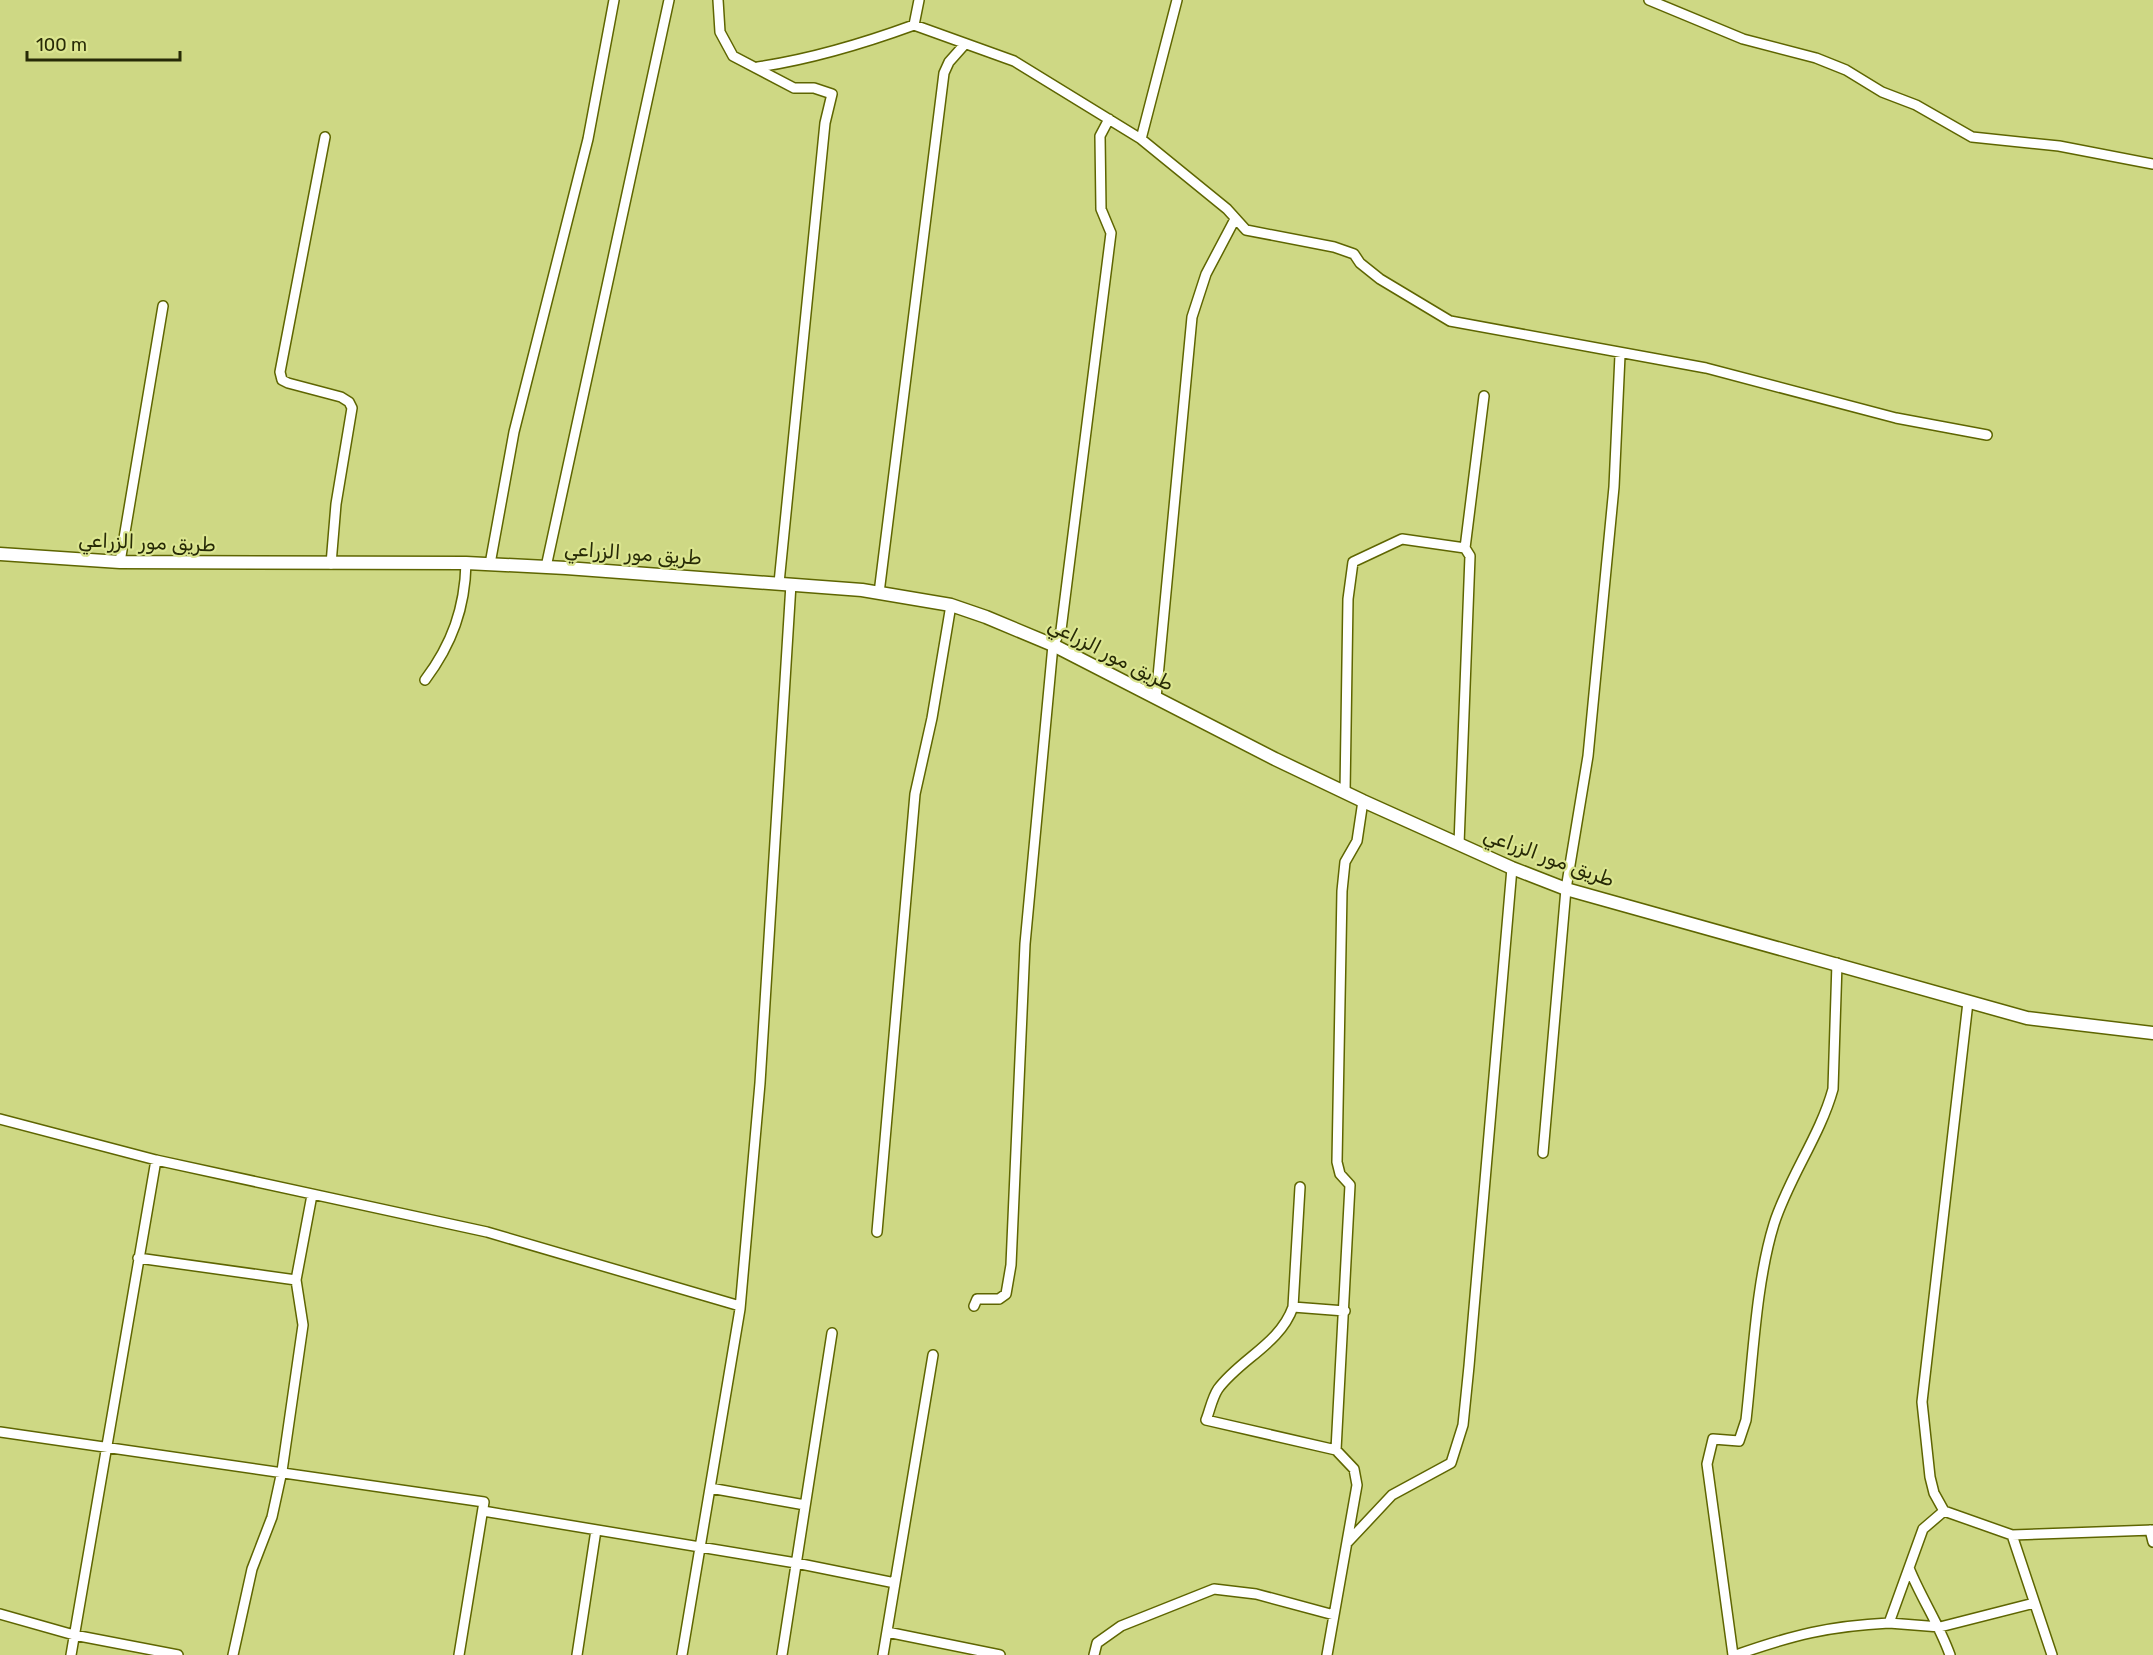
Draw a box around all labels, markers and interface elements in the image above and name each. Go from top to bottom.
scale bar [27,24,180,62]
text: 100 m [36,34,87,56]
street label: طريق مور الزراعي [78,528,216,559]
street label: طريق مور الزراعي [563,536,703,573]
street label: طريق مور الزراعي [1043,612,1178,699]
street label: طريق مور الزراعي [1479,822,1618,895]

